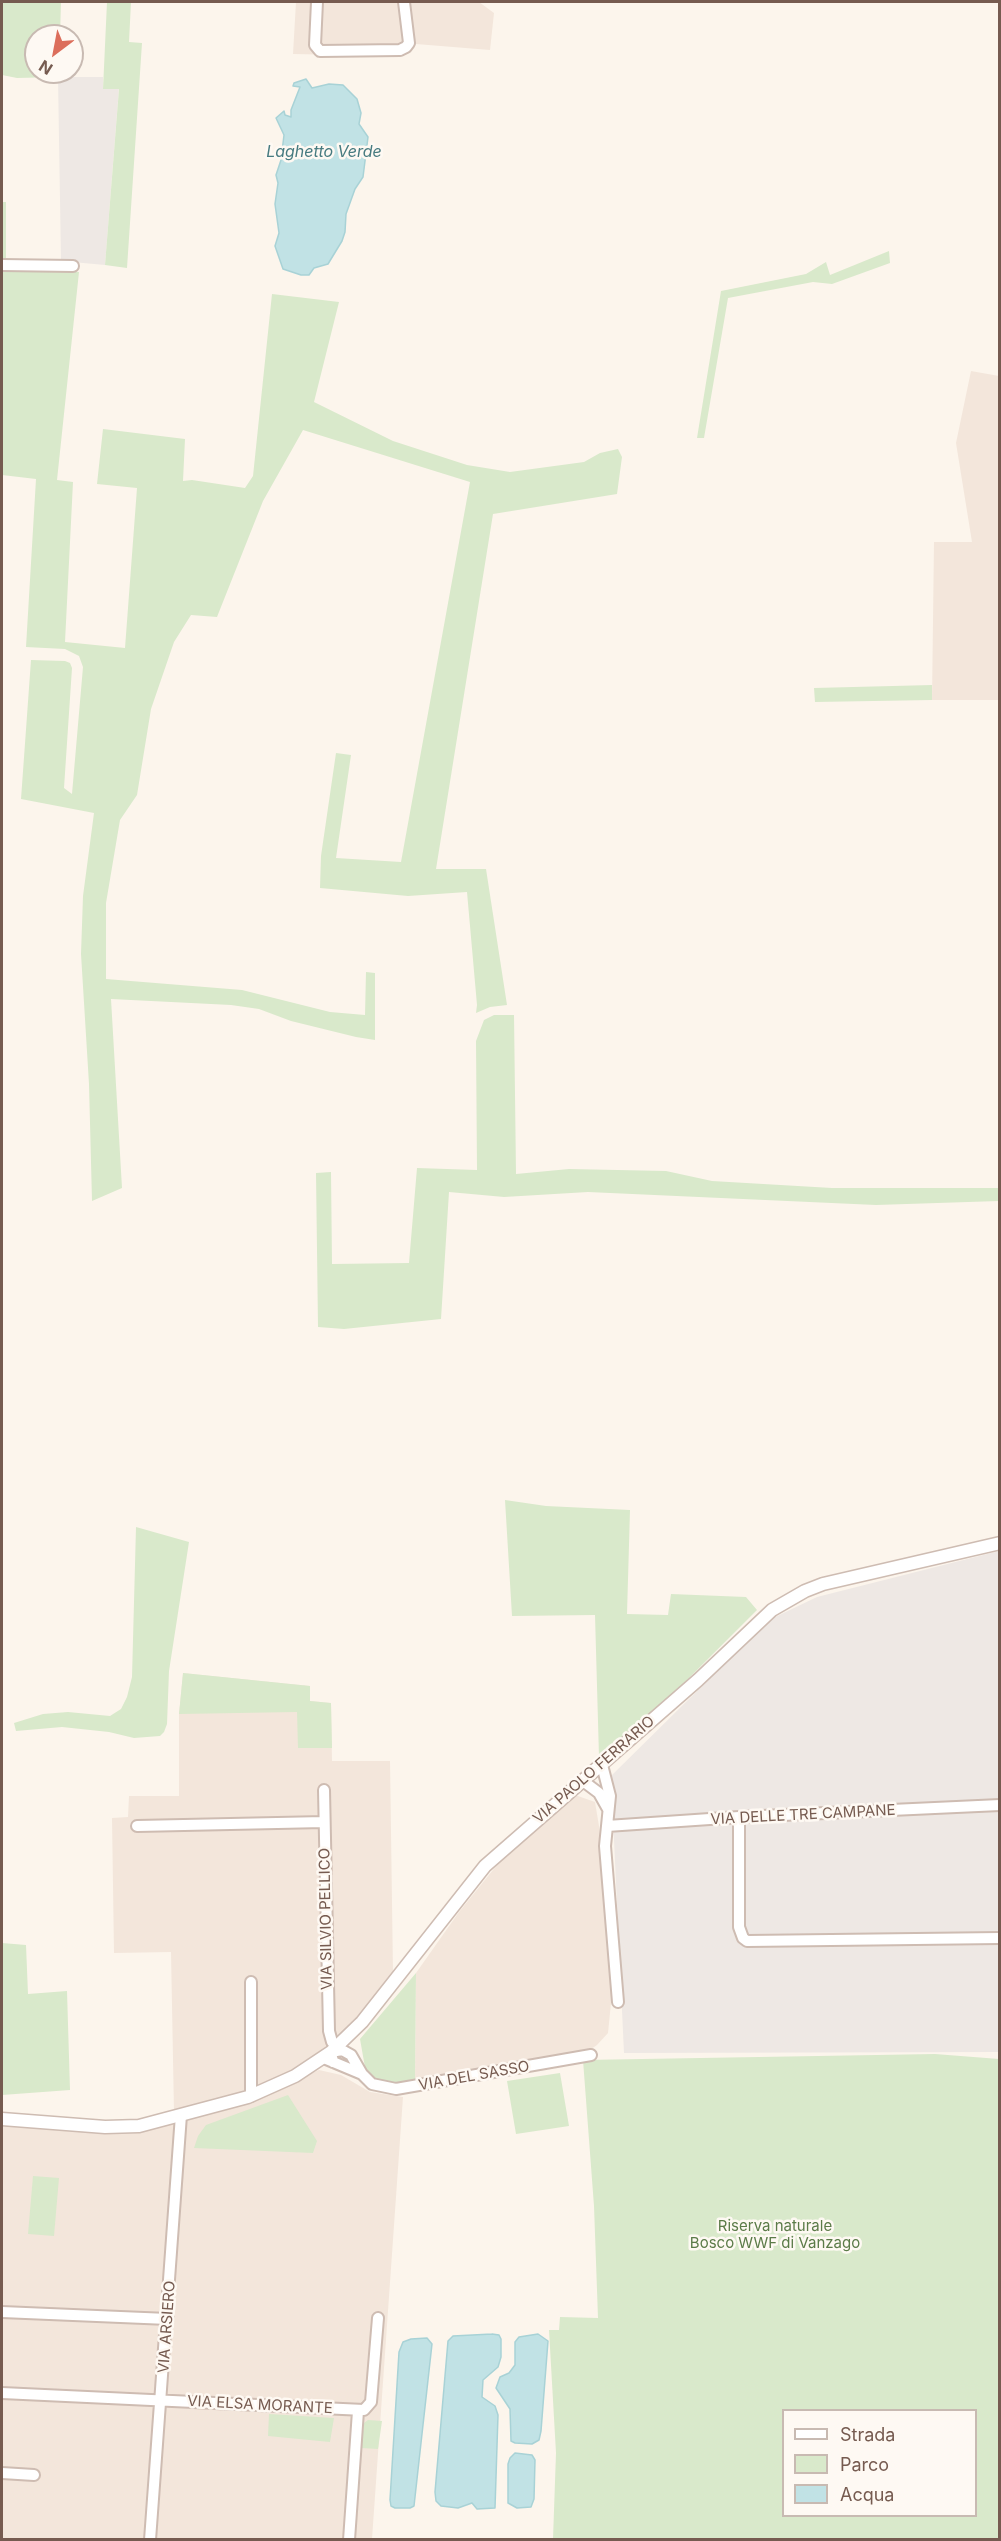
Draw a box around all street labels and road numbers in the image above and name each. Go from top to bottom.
street label: VIA PAOLO FERRARIO [530,1712,658,1828]
street label: VIA DELLE TRE CAMPANE [710,1801,896,1829]
street label: VIA SILVIO PELLICO [316,1848,336,1990]
street label: VIA DEL SASSO [417,2057,531,2095]
street label: VIA ARSIERO [155,2280,179,2374]
street label: VIA ELSA MORANTE [187,2392,333,2418]

